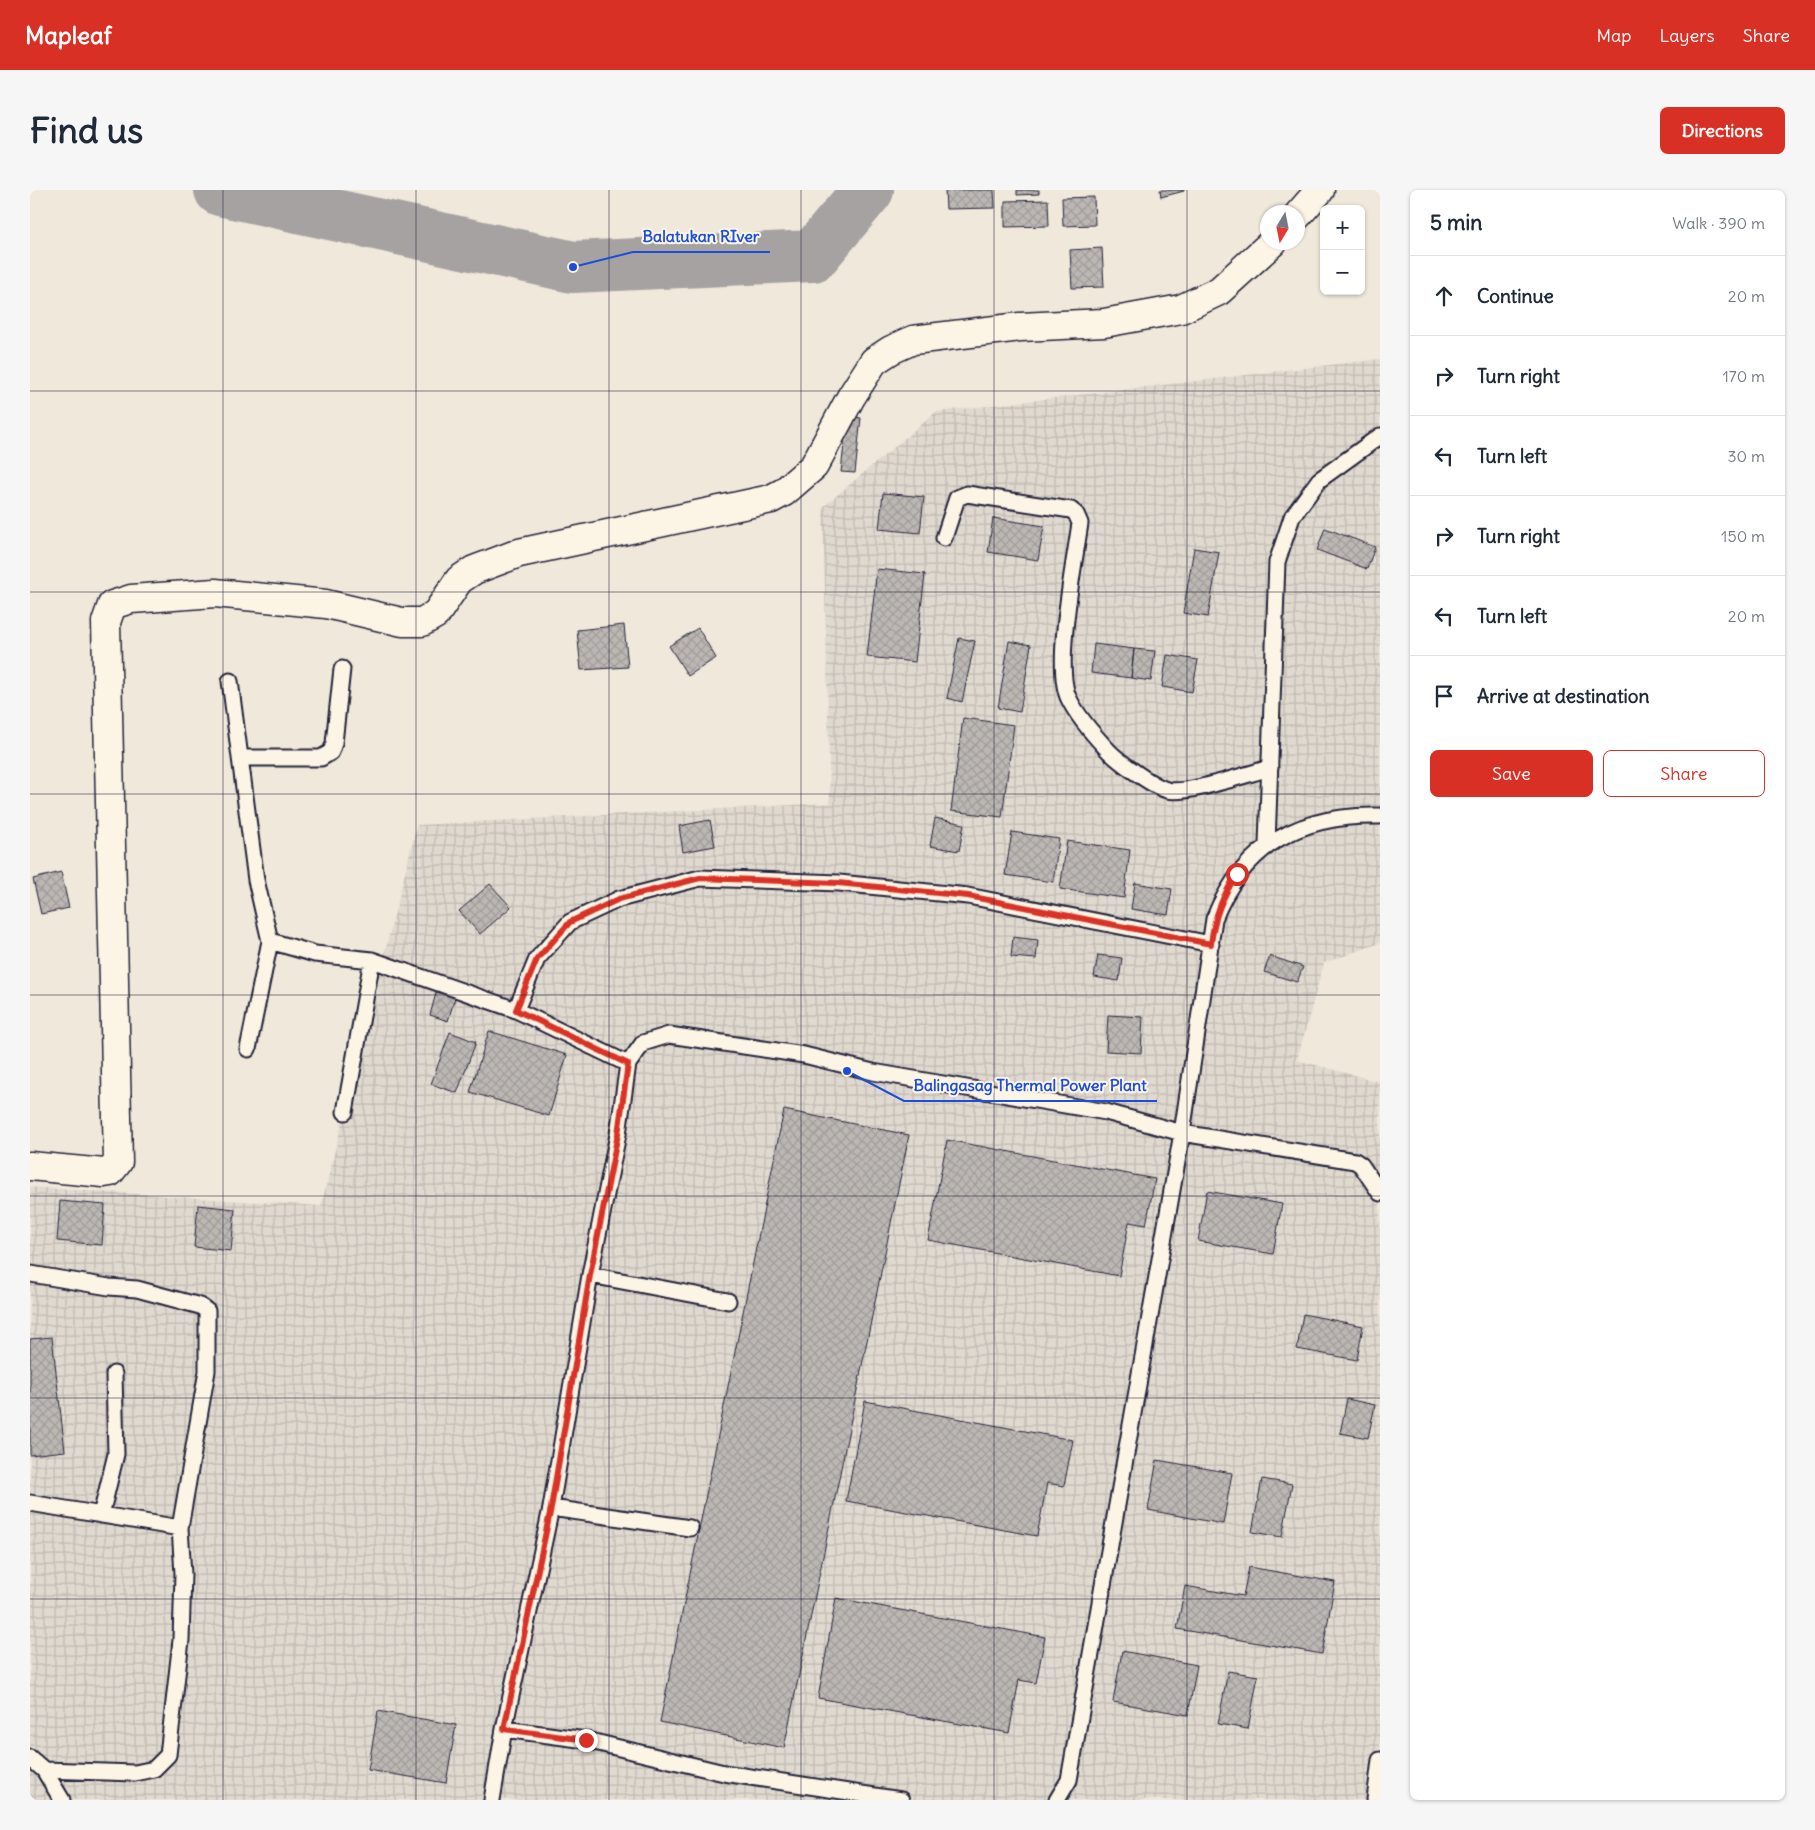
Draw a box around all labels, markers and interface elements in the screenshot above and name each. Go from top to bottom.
text: Mapleaf [25,20,112,50]
text: Map [1596,24,1631,47]
text: Layers [1659,24,1715,47]
text: Share [1743,24,1790,47]
button: Directions [1660,107,1785,154]
text: Find us [30,108,143,152]
north arrow [1260,205,1305,250]
map controls [1320,205,1365,295]
button: + [1320,205,1365,250]
text: 5 min [1430,209,1482,236]
text: Walk · 390 m [1672,213,1765,233]
callout: Balatukan RIver [633,221,770,252]
text: Balatukan RIver [643,226,760,246]
button: − [1320,250,1365,295]
icon: ahead [1430,282,1458,310]
text: Continue [1477,284,1554,308]
text: 20 m [1728,286,1765,306]
icon: right [1430,362,1458,390]
text: Turn right [1477,364,1560,388]
text: 170 m [1722,366,1765,386]
icon: left [1430,442,1458,470]
text: Turn left [1477,444,1547,468]
text: 30 m [1728,446,1765,466]
icon: right [1430,522,1458,550]
text: Turn right [1477,524,1560,548]
text: 150 m [1721,526,1765,546]
icon: left [1430,602,1458,630]
text: Turn left [1477,604,1547,628]
text: 20 m [1728,606,1765,626]
icon: arrive [1430,682,1458,710]
text: Arrive at destination [1477,684,1650,708]
button: Save [1430,750,1593,797]
button: Share [1603,750,1765,797]
route start [1226,863,1249,886]
callout: Balingasag Thermal Power Plant [904,1070,1157,1101]
text: Balingasag Thermal Power Plant [913,1075,1147,1096]
route end [575,1729,598,1752]

